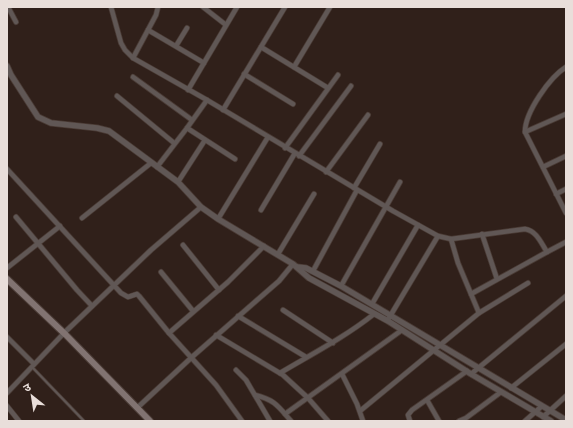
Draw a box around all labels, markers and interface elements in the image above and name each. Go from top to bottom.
north arrow [12,376,52,416]
text: उ [21,379,34,395]

